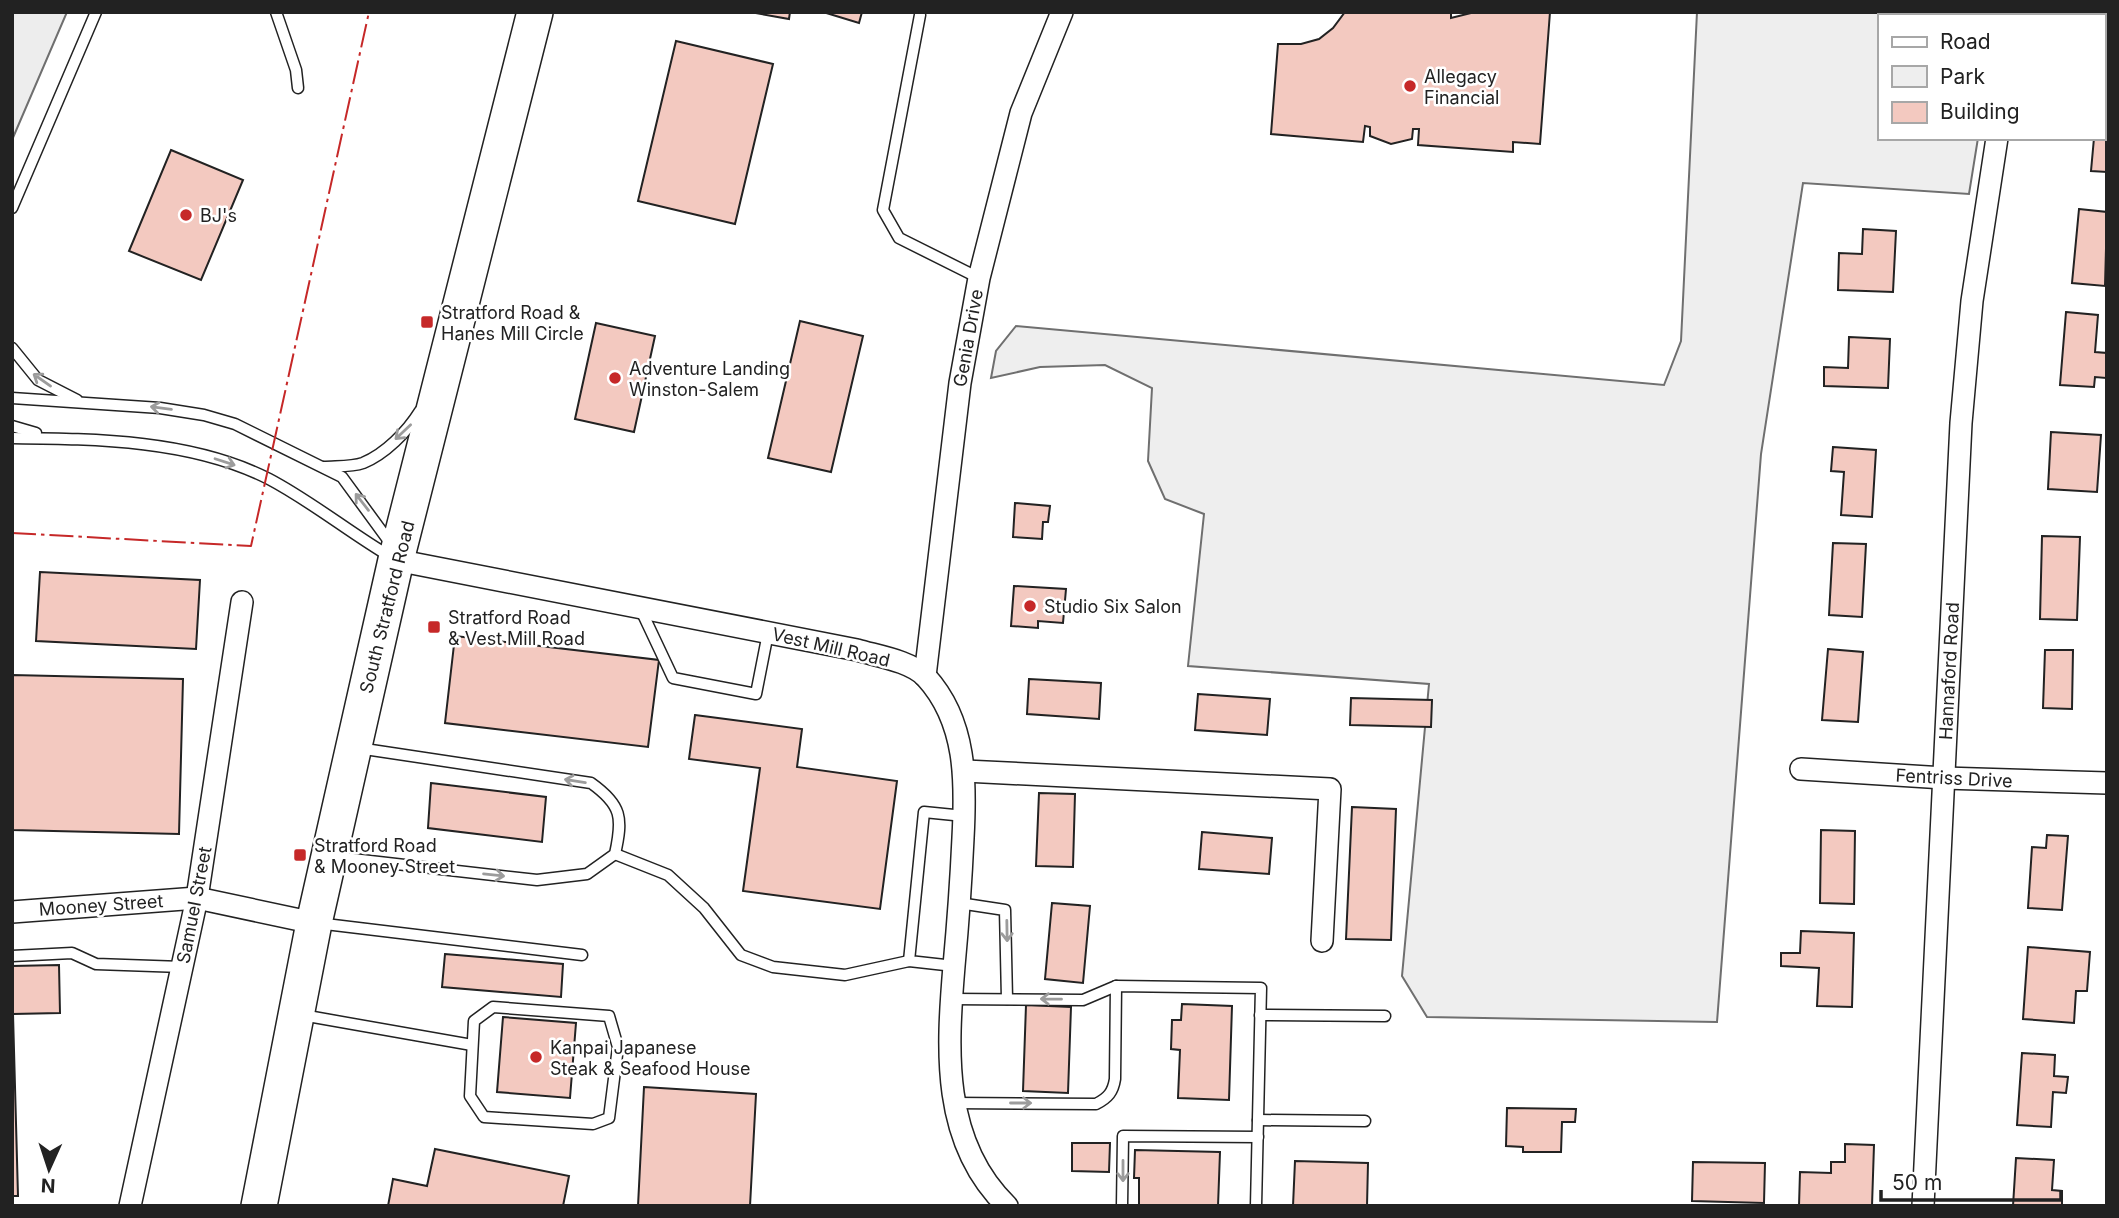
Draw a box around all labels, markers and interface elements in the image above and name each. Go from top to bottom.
legend [1878,14,2105,140]
text: Road [1940,29,1991,54]
text: Park [1940,64,1985,89]
place label: Allegacy Financial [1424,66,1499,108]
marker: Allegacy Financial [1402,78,1418,94]
text: Building [1940,99,2020,124]
place label: BJ's [200,205,237,226]
marker: BJ's [178,207,194,223]
street label: Genia Drive [949,288,987,388]
place label: Stratford Road & Hanes Mill Circle [441,302,584,344]
marker: Stratford Road & Hanes Mill Circle [419,314,435,330]
place label: Adventure Landing Winston-Salem [629,358,790,400]
marker: Adventure Landing Winston-Salem [607,370,623,386]
one-way arrow [32,373,51,388]
one-way arrow [150,402,173,415]
one-way arrow [395,424,412,441]
one-way arrow [214,457,236,469]
one-way arrow [354,494,369,512]
street label: South Stratford Road [355,518,419,696]
place label: Studio Six Salon [1044,596,1182,617]
marker: Studio Six Salon [1022,598,1038,614]
street label: Hannaford Road [1935,602,1963,740]
place label: Stratford Road & Vest Mill Road [448,607,585,649]
marker: Stratford Road & Vest Mill Road [426,619,442,635]
street label: Vest Mill Road [770,623,892,671]
street label: Fentriss Drive [1895,764,2013,792]
one-way arrow [564,774,587,787]
place label: Stratford Road & Mooney Street [314,835,455,877]
street label: Samuel Street [172,845,216,965]
marker: Stratford Road & Mooney Street [292,847,308,863]
one-way arrow [482,869,505,882]
street label: Mooney Street [38,890,164,920]
one-way arrow [1000,919,1014,942]
one-way arrow [1040,993,1063,1006]
place label: Kanpai Japanese Steak & Seafood House [550,1037,751,1079]
marker: Kanpai Japanese Steak & Seafood House [528,1049,544,1065]
one-way arrow [1010,1096,1033,1110]
north arrow [14,1134,84,1204]
scale bar [1881,1158,2061,1202]
one-way arrow [1116,1159,1130,1182]
text: 50 m [1892,1170,1942,1195]
text: N [40,1174,56,1197]

